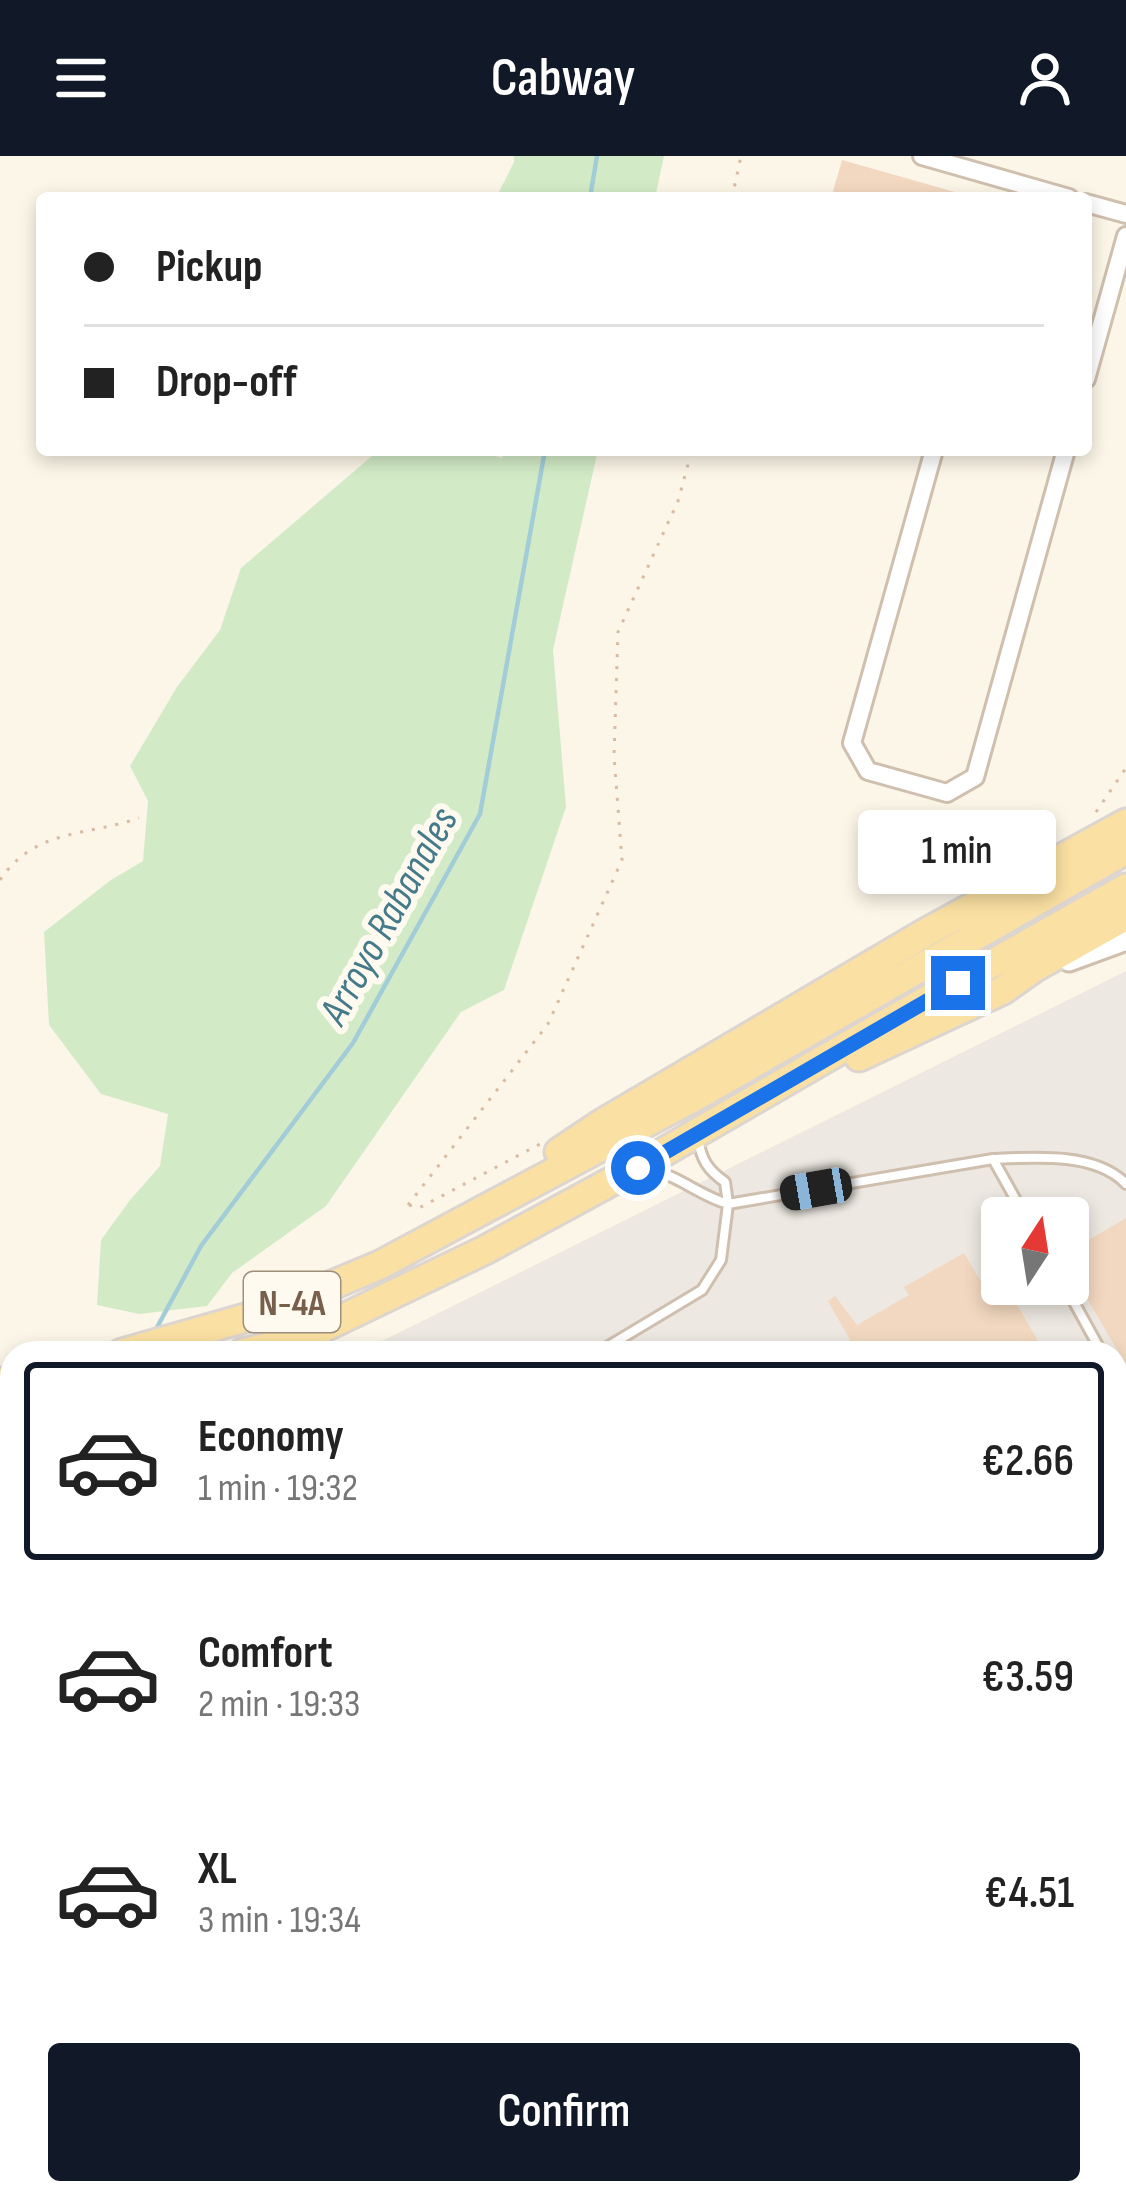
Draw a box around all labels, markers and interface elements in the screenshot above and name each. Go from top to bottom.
icon: menu [48,45,114,111]
icon: person [1012,45,1078,111]
text: Cabway [491,46,635,111]
text: Pickup [156,240,263,295]
text: Drop-off [156,355,297,410]
water label: Arroyo Rabanales [308,799,470,1035]
callout: 1 min [859,809,1057,893]
text: 1 min [922,828,992,875]
route end [931,956,985,1010]
route start [611,1141,665,1195]
car [777,1165,855,1213]
north arrow [981,1197,1089,1305]
map controls [981,1197,1089,1305]
road number: N-4A [244,1272,340,1332]
icon: car [54,1407,162,1515]
text: Economy [198,1410,344,1465]
text: €2.66 [982,1434,1074,1489]
text: 1 min · 19:32 [198,1465,358,1512]
icon: car [54,1623,162,1731]
text: Comfort [198,1626,333,1681]
text: €3.59 [981,1650,1074,1705]
text: 2 min · 19:33 [198,1681,360,1728]
icon: car [54,1839,162,1947]
text: XL [198,1842,237,1897]
text: €4.51 [984,1866,1074,1921]
text: 3 min · 19:34 [198,1897,361,1944]
button: Confirm [48,2043,1080,2181]

